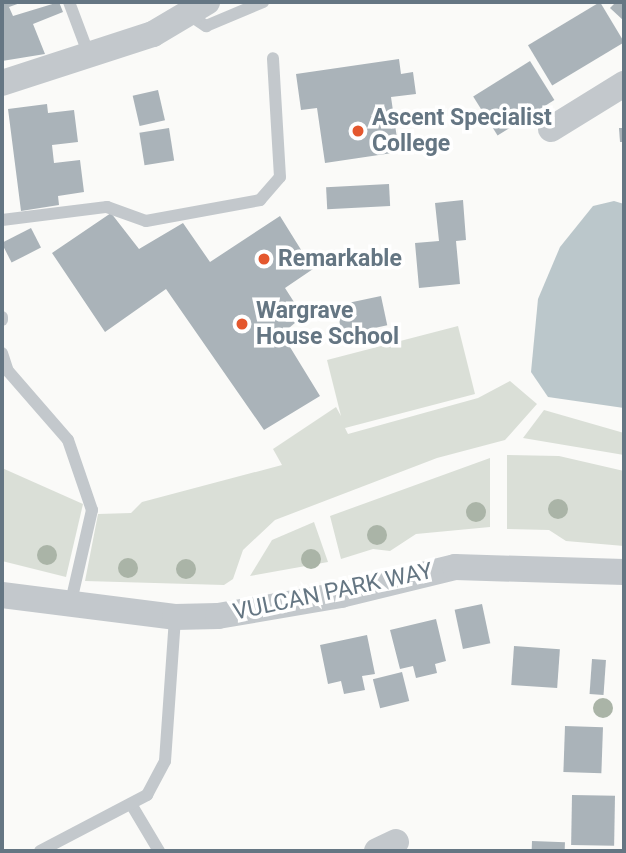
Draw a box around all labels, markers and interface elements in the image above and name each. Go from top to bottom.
place label: Ascent Specialist College [372,104,552,158]
marker: Ascent Specialist College [350,123,366,139]
place label: Remarkable [278,245,402,273]
marker: Remarkable [256,251,272,267]
place label: Wargrave House School [256,297,399,351]
marker: Wargrave House School [234,316,250,332]
street label: VULCAN PARK WAY [231,557,435,627]

